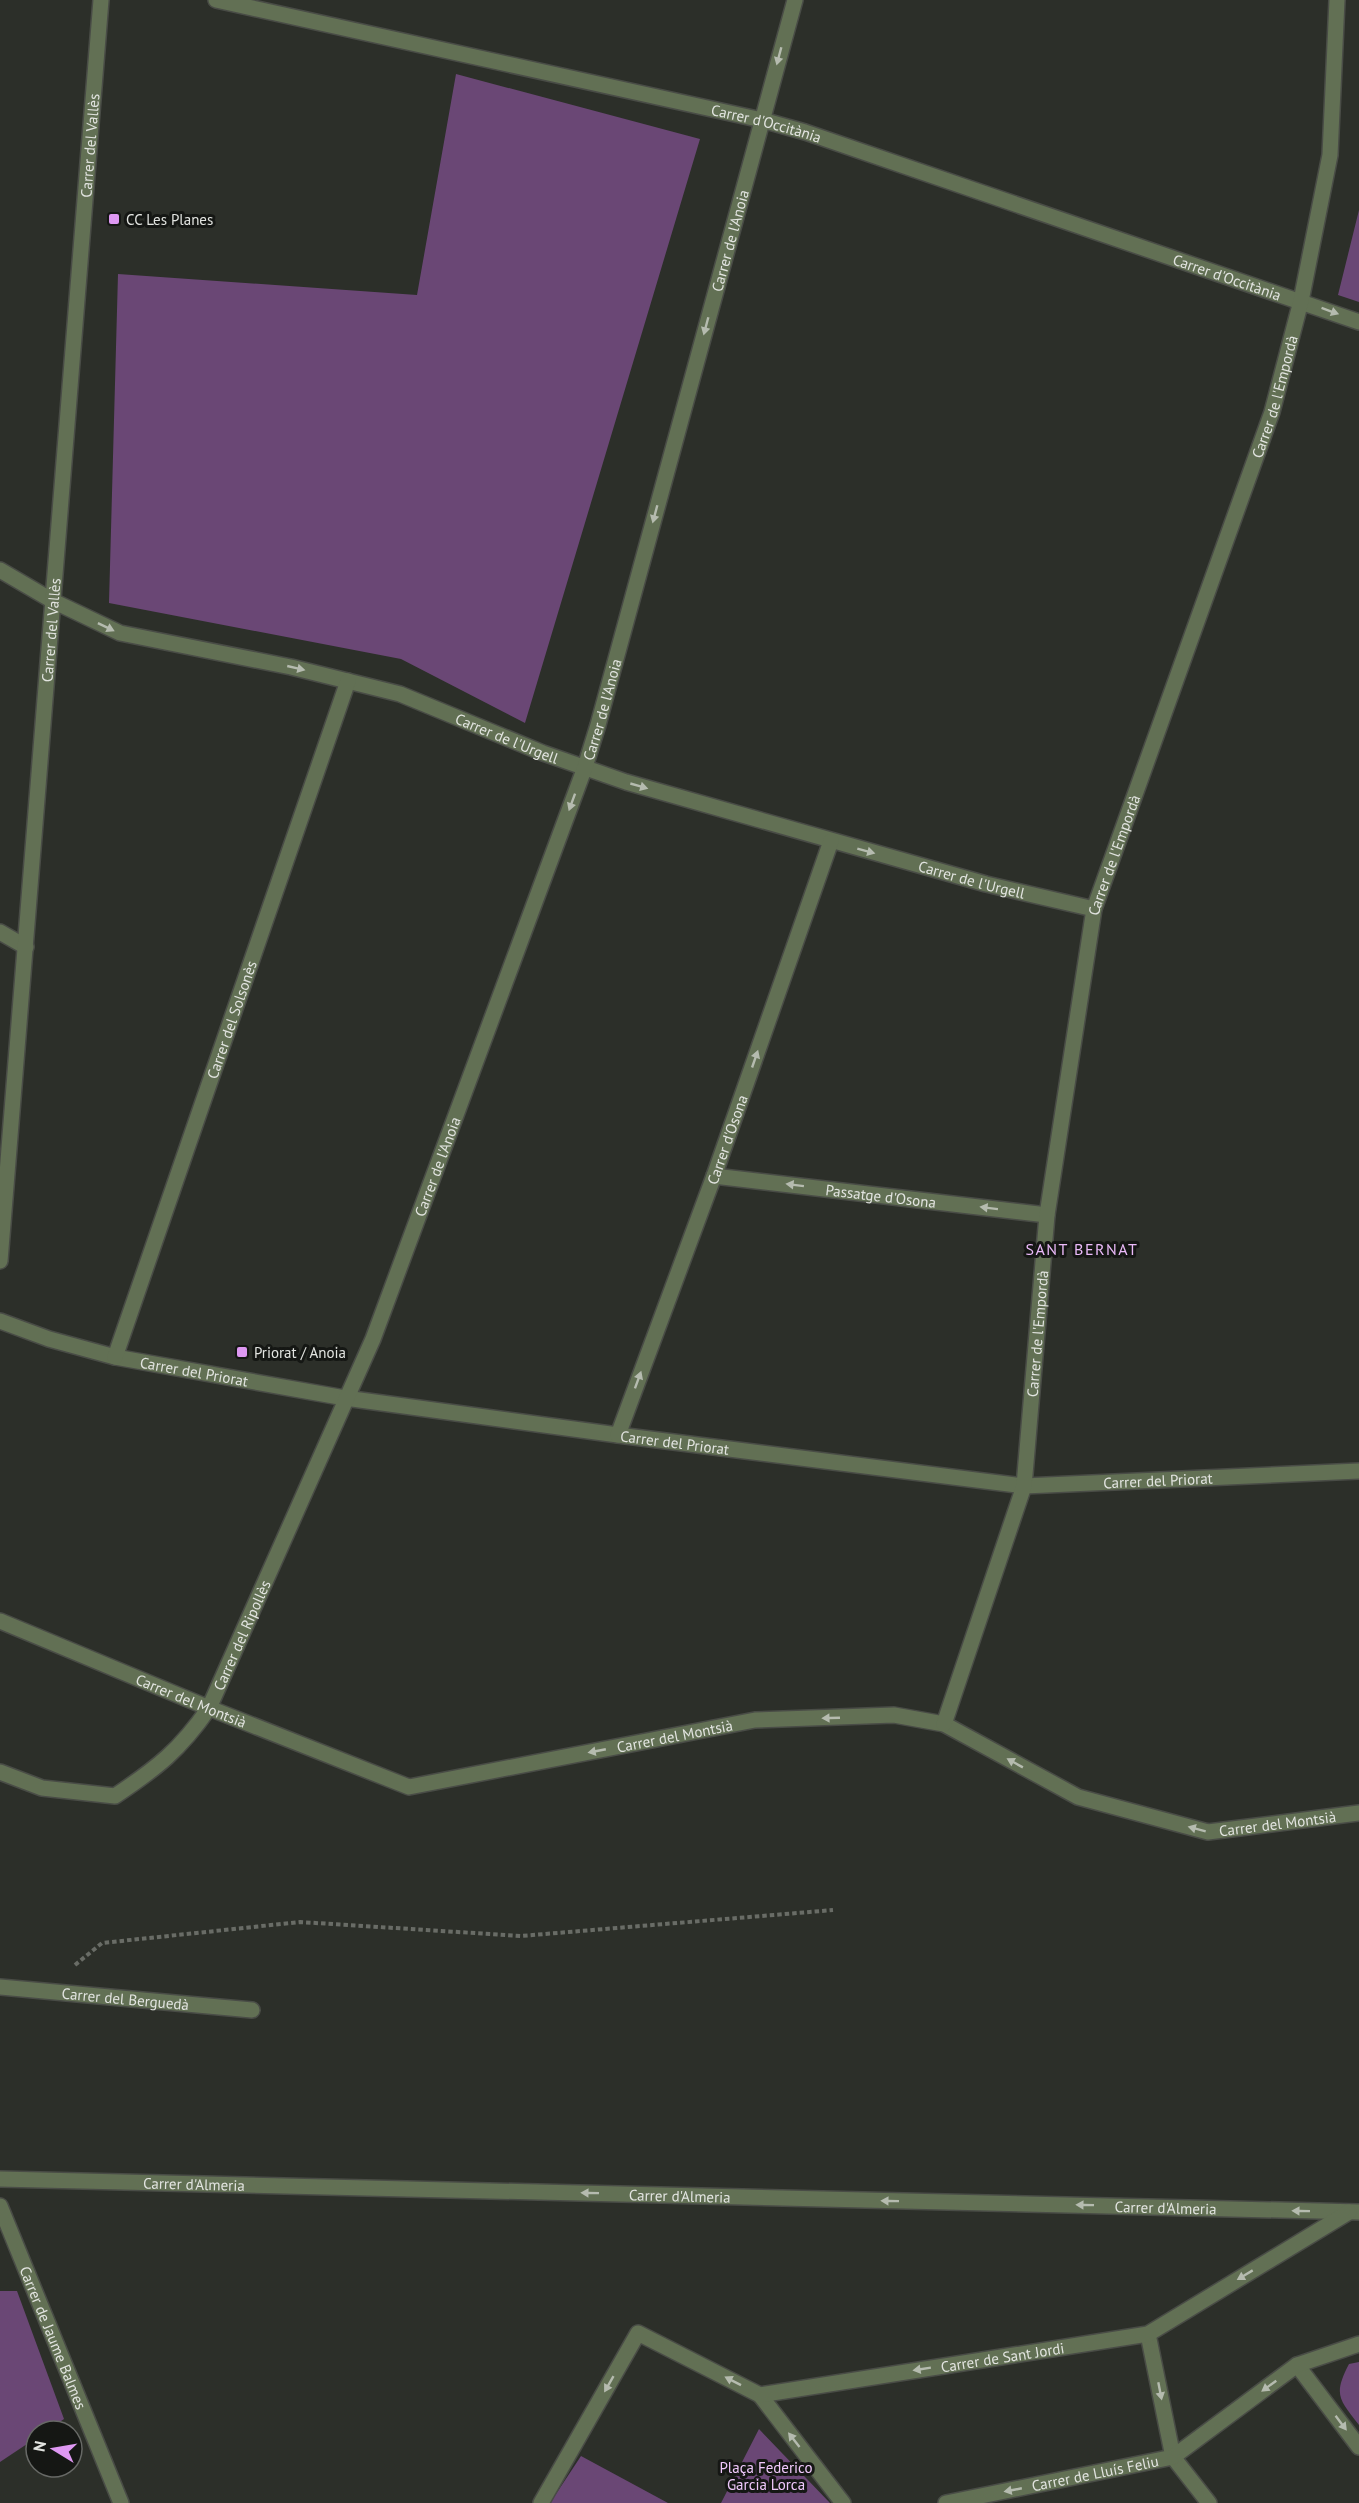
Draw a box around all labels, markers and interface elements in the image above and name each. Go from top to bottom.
one-way arrow [774,47,784,66]
street label: Carrer del Vallès [76,93,103,198]
street label: Carrer d'Occitània [710,100,824,146]
street label: Carrer de l'Anoia [707,187,753,294]
place label: CC Les Planes [126,210,213,229]
marker: CC Les Planes [107,212,121,226]
street label: Carrer d'Occitània [1171,249,1284,304]
one-way arrow [1321,307,1339,317]
one-way arrow [701,317,711,335]
street label: Carrer de l'Empordà [1247,333,1301,461]
one-way arrow [650,505,660,523]
street label: Carrer del Vallès [37,577,64,683]
one-way arrow [97,621,115,631]
street label: Carrer de l'Anoia [578,656,625,763]
one-way arrow [287,664,305,674]
street label: Carrer de l'Urgell [453,708,562,767]
one-way arrow [630,782,648,791]
street label: Carrer de l'Empordà [1084,792,1144,917]
one-way arrow [566,793,576,811]
one-way arrow [858,847,876,856]
street label: Carrer de l'Urgell [916,856,1027,902]
street label: Carrer del Solsonès [202,958,260,1081]
one-way arrow [750,1050,760,1068]
street label: Carrer d'Osona [702,1092,751,1187]
street label: Carrer de l'Anoia [410,1114,464,1219]
one-way arrow [785,1180,804,1190]
street label: Passatge d'Osona [825,1180,937,1211]
one-way arrow [979,1203,998,1213]
district label: SANT BERNAT [1025,1239,1139,1259]
street label: Carrer de l'Empordà [1022,1269,1052,1398]
place label: Priorat / Anoia [254,1343,346,1362]
marker: Priorat / Anoia [235,1345,249,1359]
street label: Carrer del Priorat [139,1352,250,1390]
one-way arrow [634,1371,644,1389]
street label: Carrer del Priorat [619,1426,730,1458]
street label: Carrer del Priorat [1103,1468,1213,1492]
street label: Carrer del Ripollès [209,1577,274,1693]
street label: Carrer del Montsià [133,1669,249,1731]
one-way arrow [821,1713,840,1722]
street label: Carrer del Montsià [615,1715,734,1756]
one-way arrow [587,1747,606,1756]
one-way arrow [1006,1758,1023,1768]
street label: Carrer del Montsià [1218,1806,1337,1840]
one-way arrow [1188,1824,1206,1834]
street label: Carrer del Berguedà [61,1983,190,2014]
street label: Carrer d'Almeria [143,2173,245,2194]
street label: Carrer d'Almeria [629,2185,731,2206]
one-way arrow [580,2188,599,2198]
one-way arrow [880,2196,899,2205]
street label: Carrer d'Almeria [1115,2197,1217,2218]
one-way arrow [1075,2201,1094,2210]
one-way arrow [1291,2206,1310,2216]
street label: Carrer de Jaume Balmes [16,2263,91,2412]
one-way arrow [1237,2270,1253,2281]
street label: Carrer de Sant Jordi [939,2338,1066,2376]
one-way arrow [913,2365,932,2374]
one-way arrow [604,2375,614,2392]
one-way arrow [724,2376,741,2386]
one-way arrow [1261,2380,1277,2393]
one-way arrow [1156,2382,1165,2401]
one-way arrow [1334,2415,1346,2430]
north arrow [24,2419,84,2479]
one-way arrow [788,2432,801,2448]
text: N [28,2439,50,2453]
street label: Carrer de Lluís Feliu [1030,2451,1160,2495]
park label: Plaça Federico Garcia Lorca [719,2458,813,2494]
one-way arrow [1003,2486,1022,2495]

